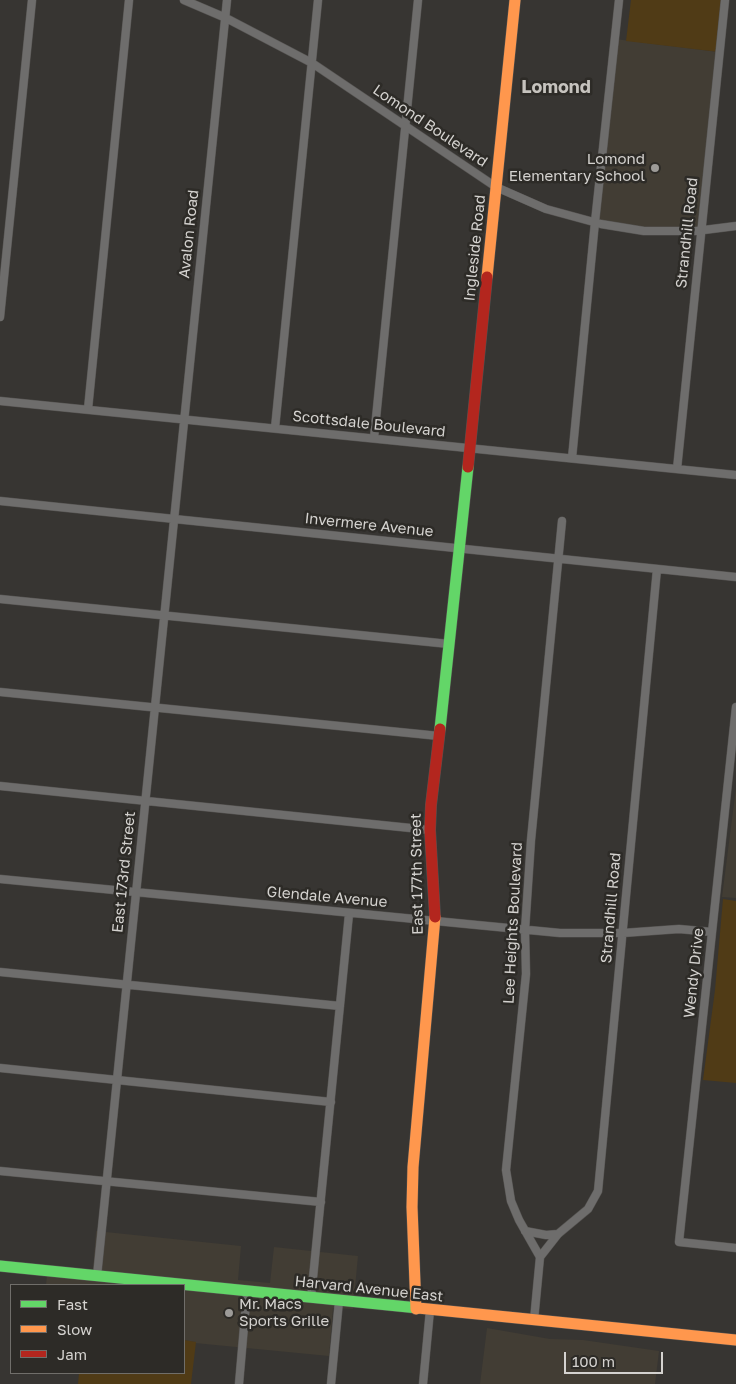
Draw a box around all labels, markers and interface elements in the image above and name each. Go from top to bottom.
district label: Lomond [521,76,591,98]
street label: Lomond Boulevard [369,81,491,171]
place label: Lomond Elementary School [509,150,645,185]
marker: Lomond Elementary School [649,162,661,174]
street label: Strandhill Road [672,177,702,289]
street label: Avalon Road [175,189,203,279]
street label: Ingleside Road [460,194,490,302]
street label: Scottsdale Boulevard [292,407,446,441]
street label: Invermere Avenue [304,509,434,541]
street label: East 173rd Street [109,810,139,934]
street label: East 177th Street [407,813,427,935]
street label: Lee Heights Boulevard [500,842,526,1004]
street label: Strandhill Road [597,852,625,964]
street label: Glendale Avenue [266,883,388,911]
street label: Wendy Drive [680,927,708,1019]
street label: Harvard Avenue East [294,1272,444,1306]
legend [10,1284,185,1374]
text: Fast [57,1295,88,1313]
place label: Mr. Macs Sports Grille [239,1295,329,1330]
marker: Mr. Macs Sports Grille [223,1307,235,1319]
text: Slow [57,1320,92,1338]
scale bar [566,1342,665,1374]
text: Jam [57,1345,87,1363]
text: 100 m [572,1352,615,1370]

